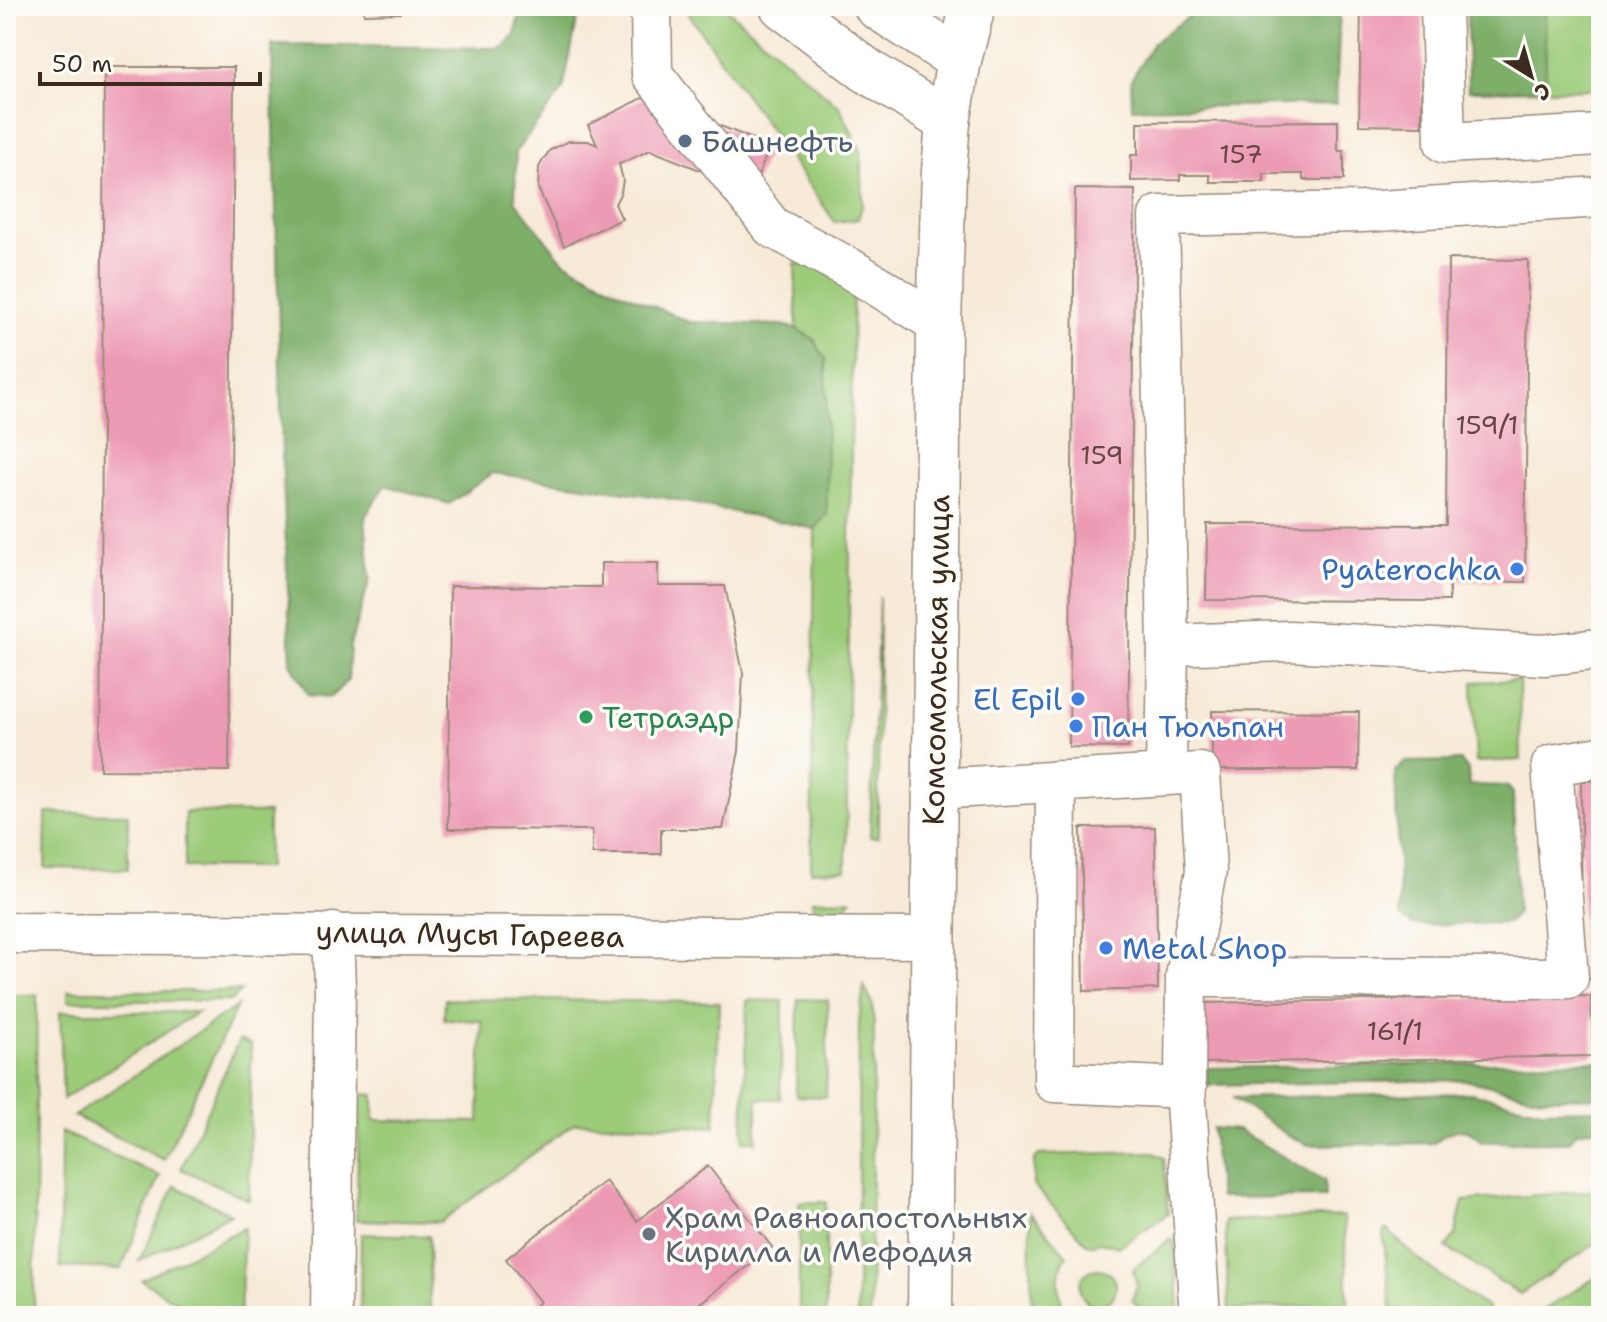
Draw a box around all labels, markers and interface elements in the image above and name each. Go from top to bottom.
scale bar [40,36,260,86]
north arrow [1491,36,1571,116]
text: 50 m [52,48,112,80]
text: С [1529,76,1557,107]
place label: Башнефть [701,121,853,162]
marker: Башнефть [676,132,694,150]
house number: 157 [1219,136,1263,171]
house number: 159/1 [1455,407,1519,442]
house number: 159 [1080,437,1124,472]
street label: Комсомольская улица [913,494,959,826]
place label: Pyaterochka [1321,549,1501,590]
marker: Pyaterochka [1508,560,1526,578]
place label: El Epil [973,679,1062,720]
marker: El Epil [1069,690,1087,708]
place label: Тетраэдр [602,697,734,738]
place label: Пан Тюльпан [1092,706,1284,747]
marker: Тетраэдр [577,708,595,726]
marker: Пан Тюльпан [1067,717,1085,735]
street label: улица Мусы Гареева [315,911,625,957]
place label: Metal Shop [1122,928,1287,969]
marker: Metal Shop [1097,939,1115,957]
house number: 161/1 [1367,1013,1423,1048]
place label: Храм Равноапостольных Кирилла и Мефодия [665,1197,1027,1272]
marker: Храм Равноапостольных Кирилла и Мефодия [640,1225,658,1243]

